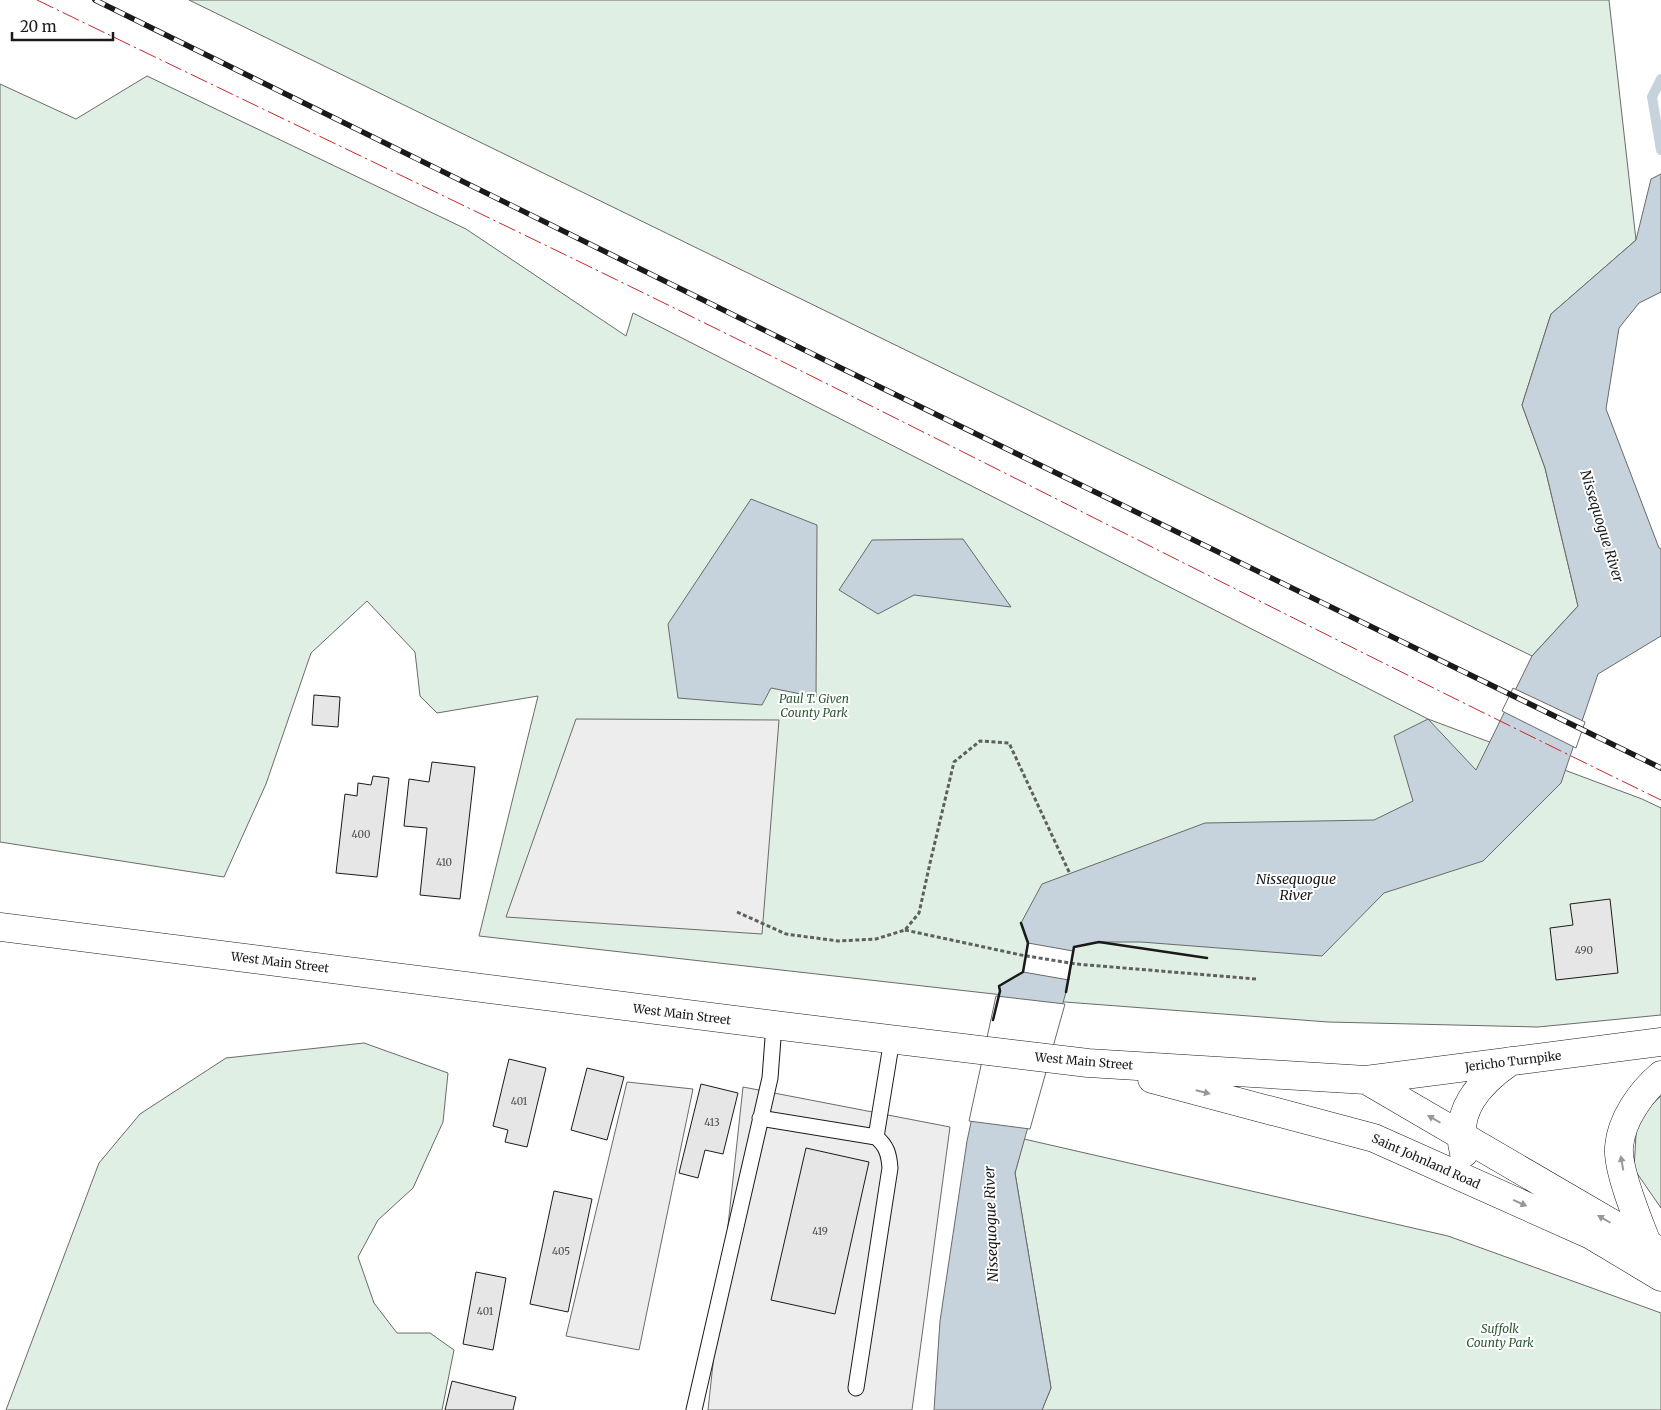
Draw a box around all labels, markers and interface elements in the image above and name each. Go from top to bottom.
scale bar [12,10,114,42]
text: 20 m [20,17,57,36]
water label: Nissequogue River [1576,468,1628,585]
park label: Paul T. Given County Park [779,691,849,720]
house number: 400 [351,828,371,841]
house number: 410 [436,856,452,869]
water label: Nissequogue River [1256,870,1336,904]
house number: 490 [1575,944,1593,957]
street label: West Main Street [229,948,330,975]
street label: West Main Street [631,1000,732,1027]
street label: Jericho Turnpike [1463,1048,1562,1074]
street label: West Main Street [1033,1049,1134,1073]
one-way arrow [1195,1088,1210,1096]
house number: 401 [511,1095,528,1108]
one-way arrow [1427,1115,1440,1124]
house number: 413 [704,1116,720,1129]
street label: Saint Johnland Road [1369,1130,1483,1192]
one-way arrow [1617,1155,1625,1171]
water label: Nissequogue River [980,1165,1002,1282]
one-way arrow [1513,1200,1527,1208]
one-way arrow [1598,1214,1611,1223]
house number: 419 [812,1225,828,1238]
house number: 405 [552,1245,570,1258]
house number: 401 [477,1305,494,1318]
park label: Suffolk County Park [1466,1321,1534,1350]

